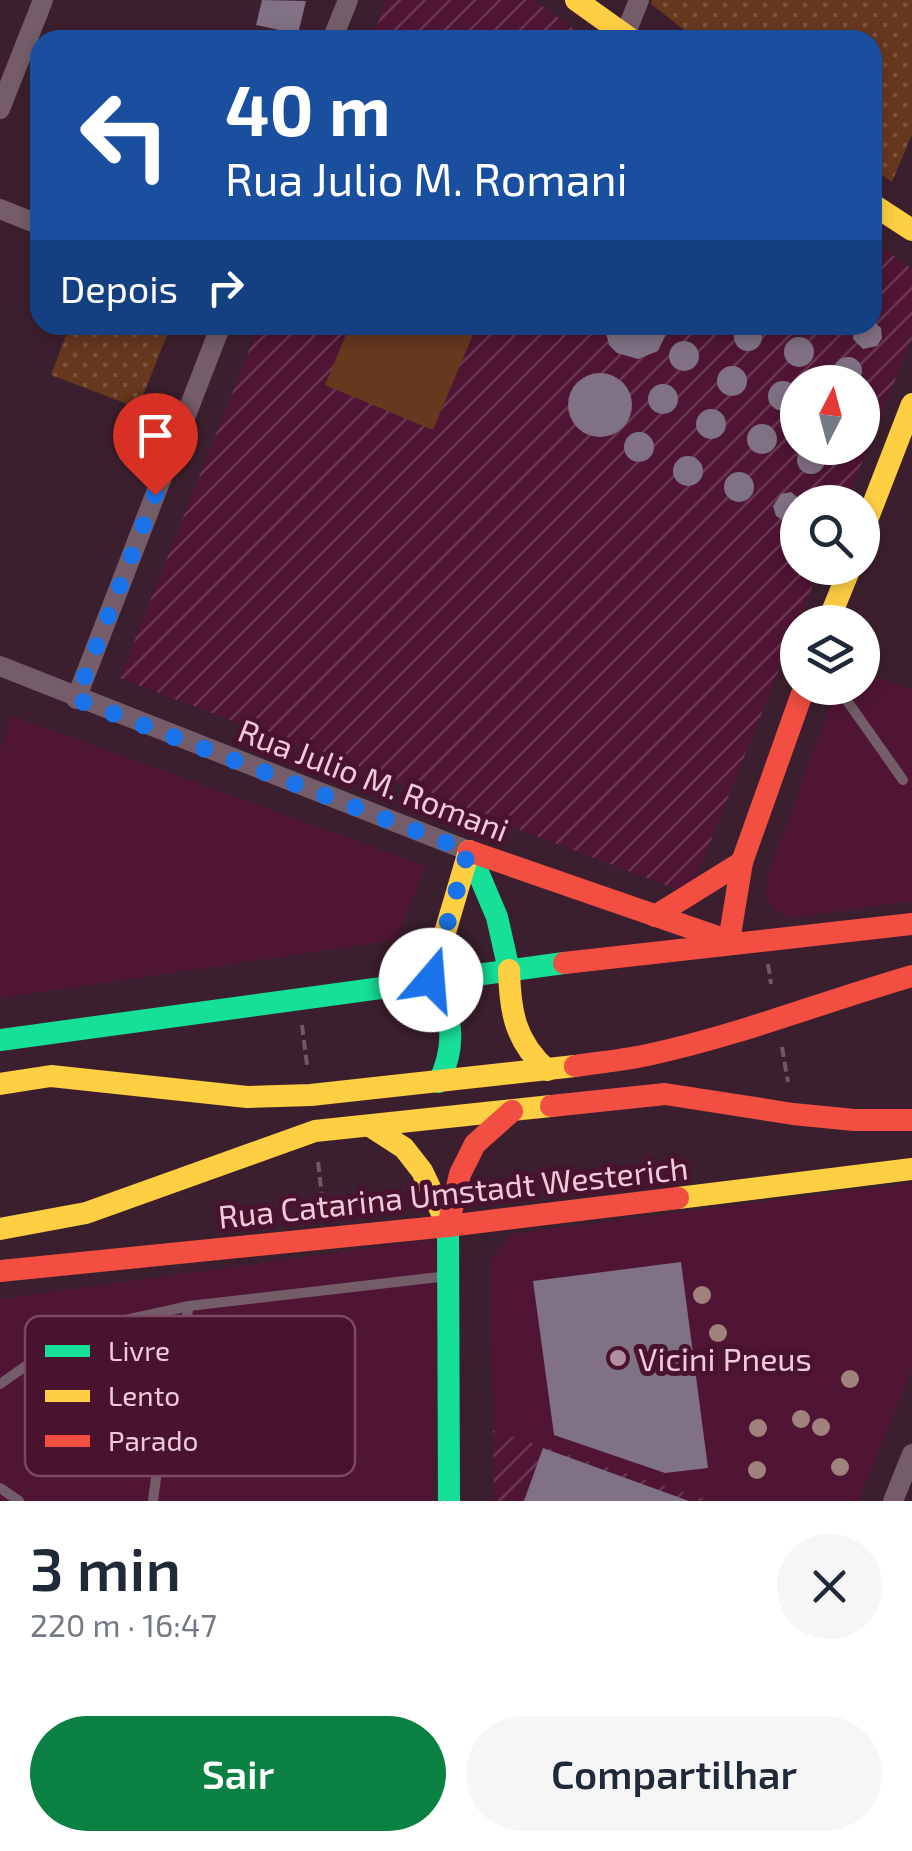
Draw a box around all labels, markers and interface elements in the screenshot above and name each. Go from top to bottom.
text: 40 m [225,66,391,150]
icon: left [60,70,190,200]
text: Rua Julio M. Romani [225,151,628,205]
icon: right [198,260,253,315]
text: Depois [60,265,178,311]
north arrow [780,365,880,465]
map controls [780,365,880,705]
pin [113,393,198,496]
icon: arrive [128,408,183,463]
button: search [780,485,880,585]
button: layers [780,605,880,705]
street label: Rua Julio M. Romani [233,710,515,848]
position arrow [379,928,483,1032]
street label: Rua Catarina Umstadt Westerich [216,1147,690,1235]
legend [25,1316,355,1476]
text: Livre [108,1333,170,1367]
place label: Vicini Pneus [638,1339,812,1377]
marker: Vicini Pneus [607,1347,629,1369]
text: Lento [108,1378,180,1412]
text: Parado [108,1423,198,1457]
text: 3 min [30,1531,181,1603]
button: close [777,1534,882,1639]
text: 220 m · 16:47 [30,1605,217,1643]
button: Sair [30,1716,446,1831]
button: Compartilhar [466,1716,882,1831]

